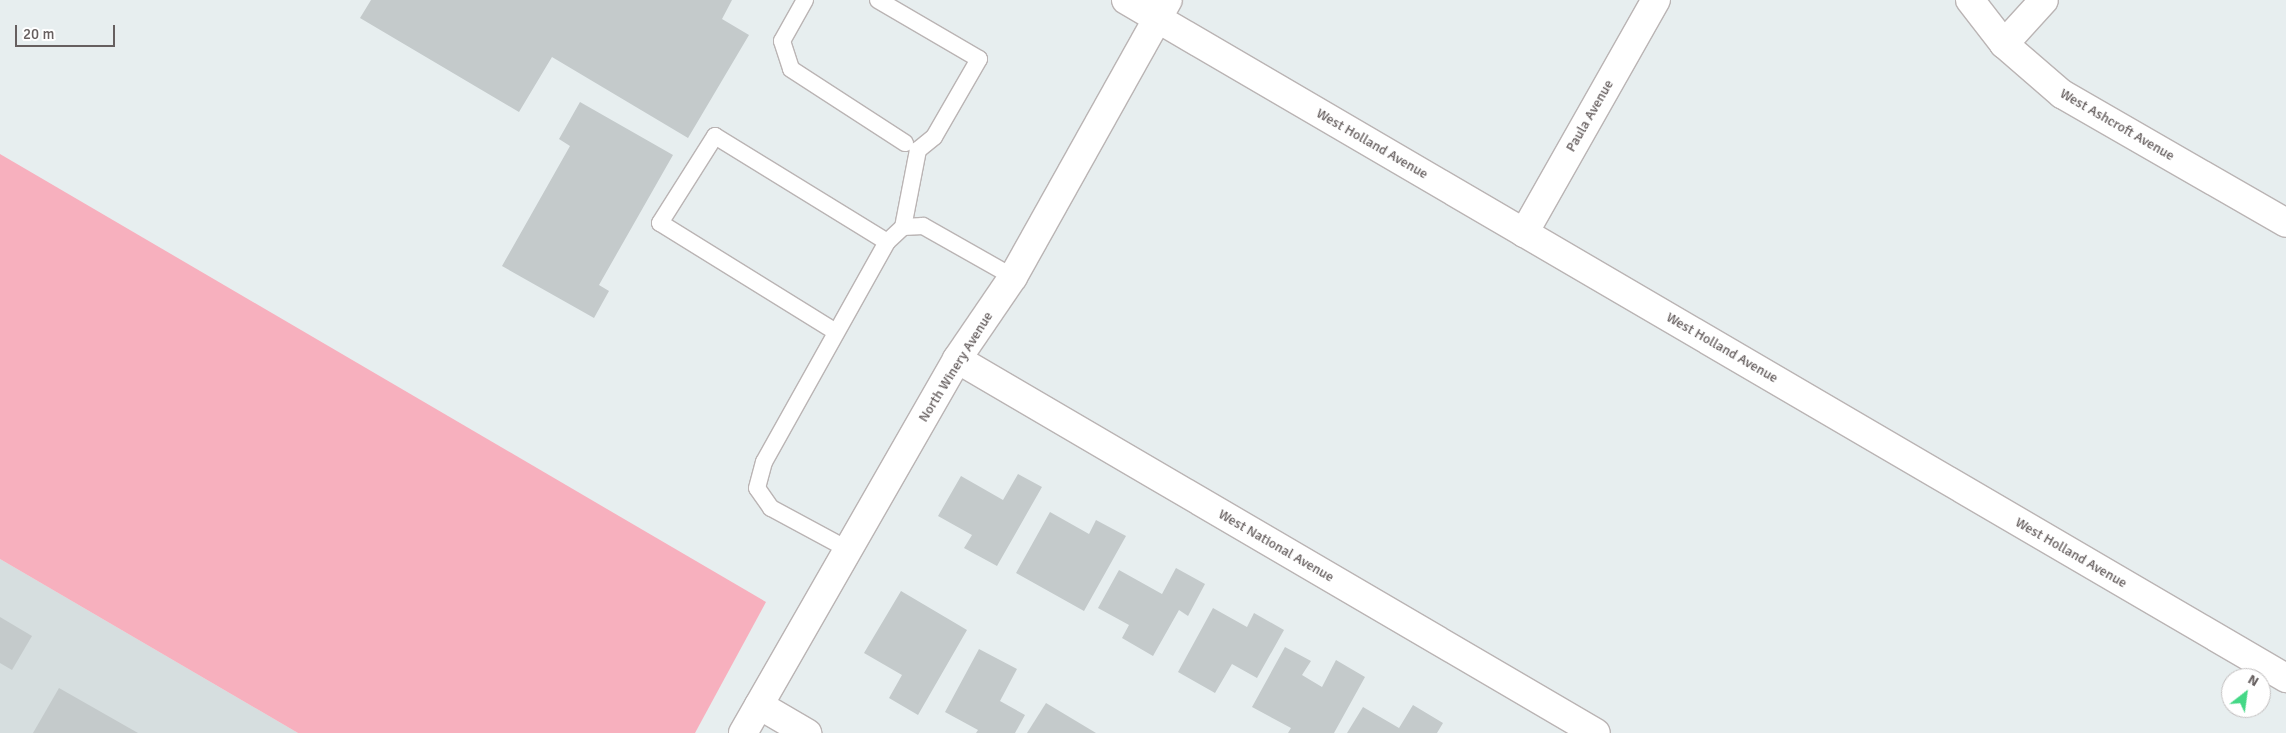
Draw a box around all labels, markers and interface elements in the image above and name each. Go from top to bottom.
scale bar [18,15,118,47]
text: 20 m [23,25,54,43]
street label: Paula Avenue [1563,77,1617,155]
street label: West Ashcroft Avenue [2057,85,2177,165]
street label: West Holland Avenue [1313,105,1431,183]
street label: North Winery Avenue [915,309,997,425]
street label: West Holland Avenue [1663,309,1781,387]
street label: West National Avenue [1215,506,1337,586]
street label: West Holland Avenue [2012,514,2130,592]
north arrow [2221,668,2271,718]
text: N [2245,671,2262,690]

